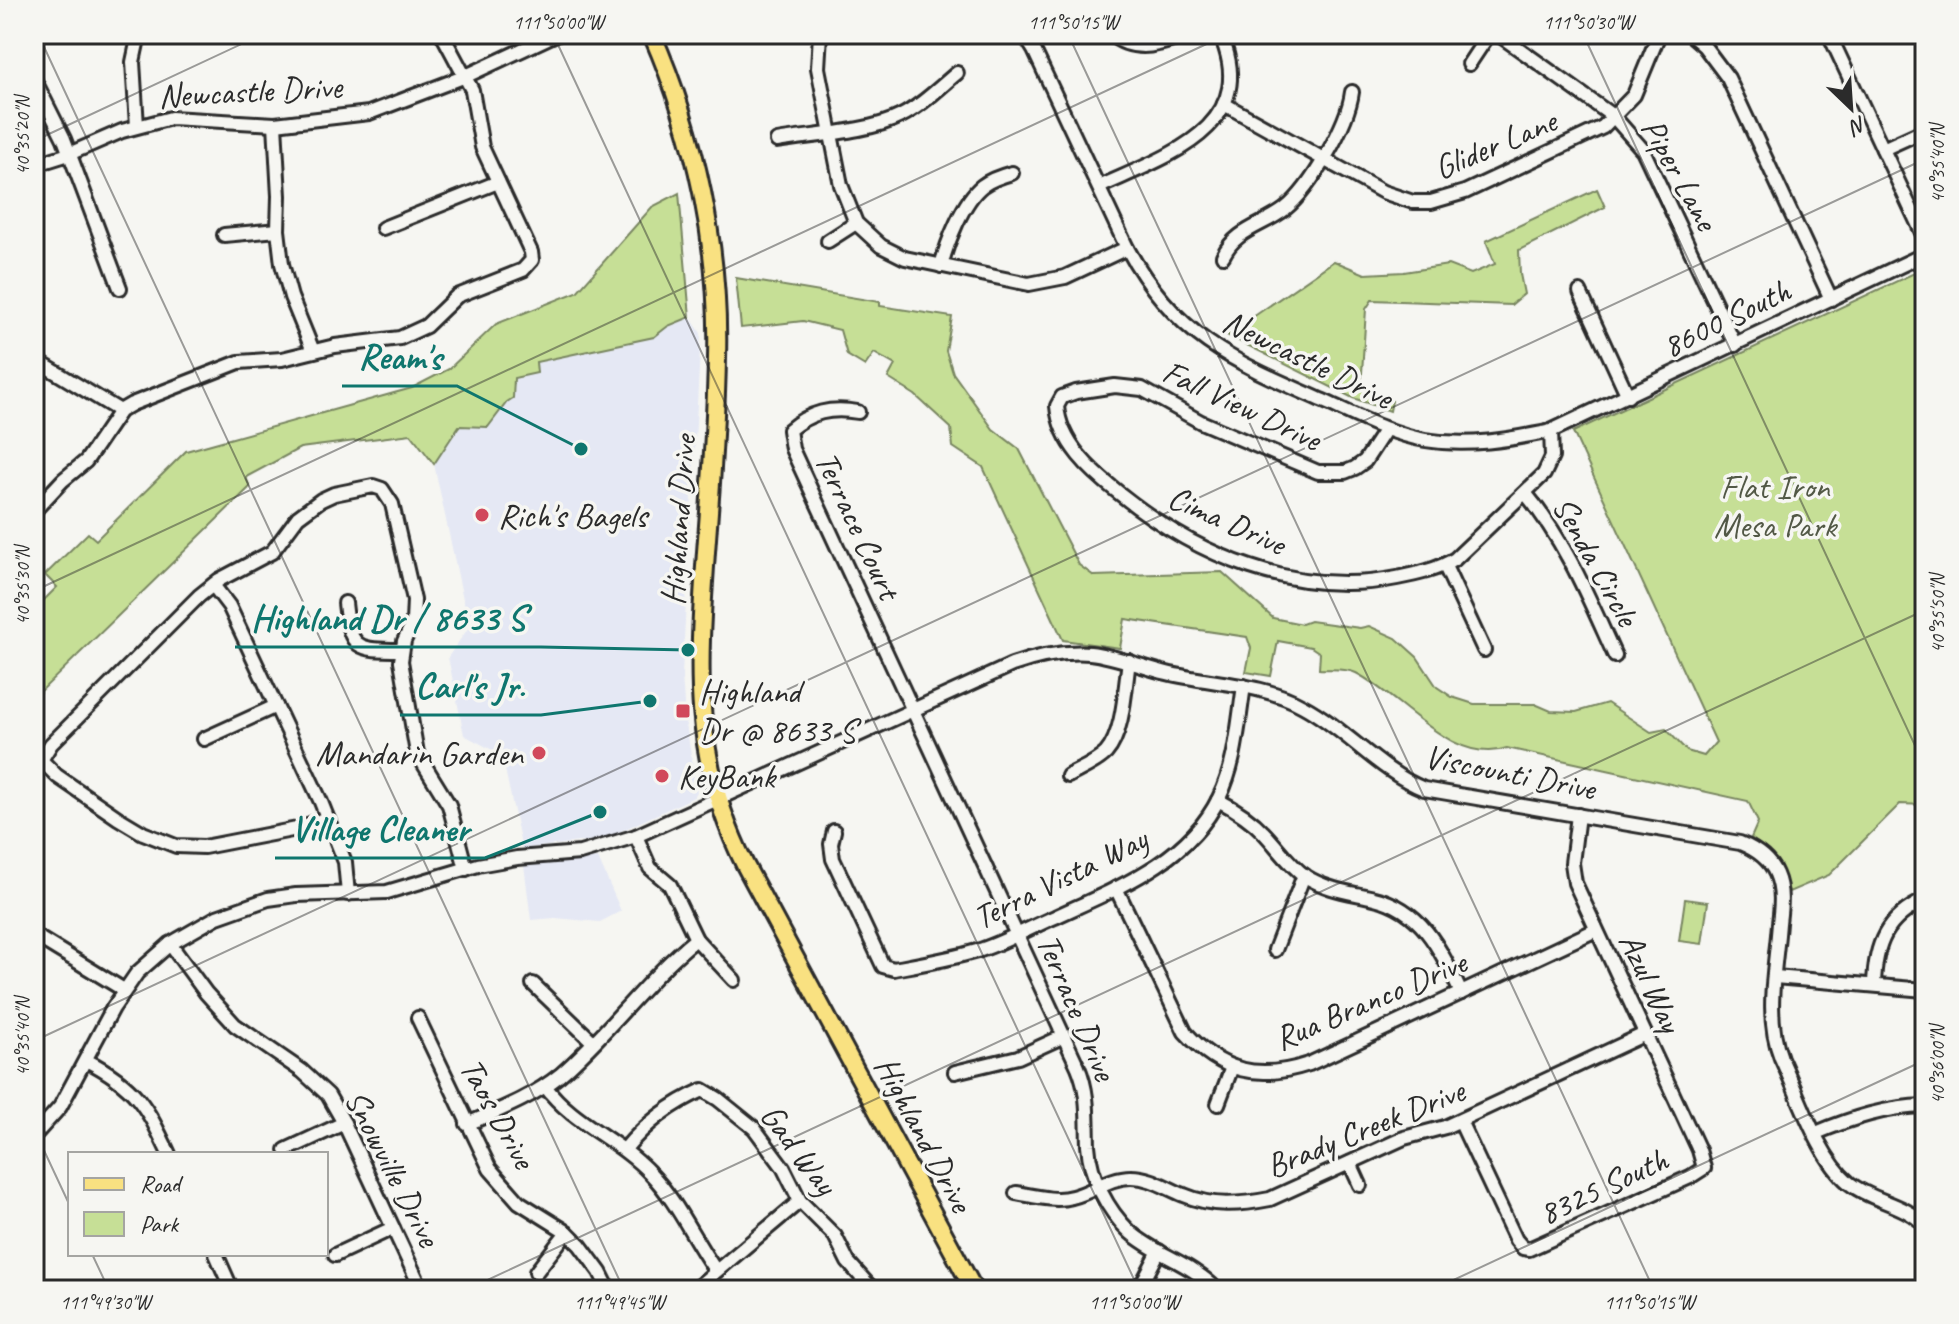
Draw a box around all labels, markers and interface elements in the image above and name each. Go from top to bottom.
text: 111°50'00"W [513,10,607,35]
text: 111°50'15"W [1028,10,1122,35]
text: 111°50'30"W [1543,10,1637,35]
street label: Newcastle Drive [157,65,345,117]
north arrow [1811,68,1891,148]
text: 40°35'20"N [10,94,35,175]
street label: Glider Lane [1427,98,1565,189]
street label: Piper Lane [1632,110,1730,240]
text: N [1844,110,1871,142]
text: 40°35'40"N [1925,122,1950,203]
street label: 8600 South [1655,268,1798,367]
street label: Newcastle Drive [1216,299,1402,419]
callout: Ream's [342,326,457,386]
text: Ream's [358,334,445,380]
street label: Fall View Drive [1156,350,1330,461]
street label: Highland Drive [651,431,706,606]
street label: Terrace Court [805,444,912,609]
park label: Flat Iron Mesa Park [1714,465,1839,547]
street label: Cima Drive [1162,475,1295,566]
street label: Senda Circle [1543,489,1650,636]
place label: Rich's Bagels [498,494,650,537]
marker: Rich's Bagels [473,506,491,524]
text: 40°35'30"N [10,544,35,625]
text: 40°35'50"N [1925,572,1950,653]
callout: Highland Dr / 8633 S [235,587,541,647]
text: Highland Dr / 8633 S [251,595,533,641]
callout: Carl's Jr. [400,655,541,715]
text: Carl's Jr. [415,663,526,709]
place label: Highland Dr @ 8633 S [699,670,862,752]
marker: Highland Dr @ 8633 S [674,702,692,720]
place label: Mandarin Garden [316,732,525,775]
street label: Viscounti Drive [1421,734,1601,810]
marker: Mandarin Garden [530,744,548,762]
place label: KeyBank [678,755,778,798]
marker: KeyBank [653,767,671,785]
callout: Village Cleaner [275,798,485,858]
text: Village Cleaner [291,806,473,852]
street label: Terra Vista Way [966,816,1156,939]
street label: Azul Way [1609,925,1694,1042]
street label: Terrace Drive [1027,927,1128,1088]
street label: Rua Branco Drive [1268,940,1474,1060]
text: 40°35'40"N [10,995,35,1076]
text: 40°36'00"N [1925,1023,1950,1104]
street label: Highland Drive [865,1049,984,1222]
street label: Taos Drive [450,1050,547,1178]
street label: Brady Creek Drive [1260,1068,1472,1187]
street label: Snowville Drive [335,1083,452,1255]
street label: Gad Way [751,1095,849,1205]
street label: 8325 South [1532,1137,1676,1234]
legend [68,1152,328,1256]
text: Road [140,1169,184,1199]
text: Park [140,1209,180,1239]
text: 111°49'30"W [60,1290,154,1315]
text: 111°49'45"W [574,1290,668,1315]
text: 111°50'00"W [1089,1290,1183,1315]
text: 111°50'15"W [1604,1290,1698,1315]

